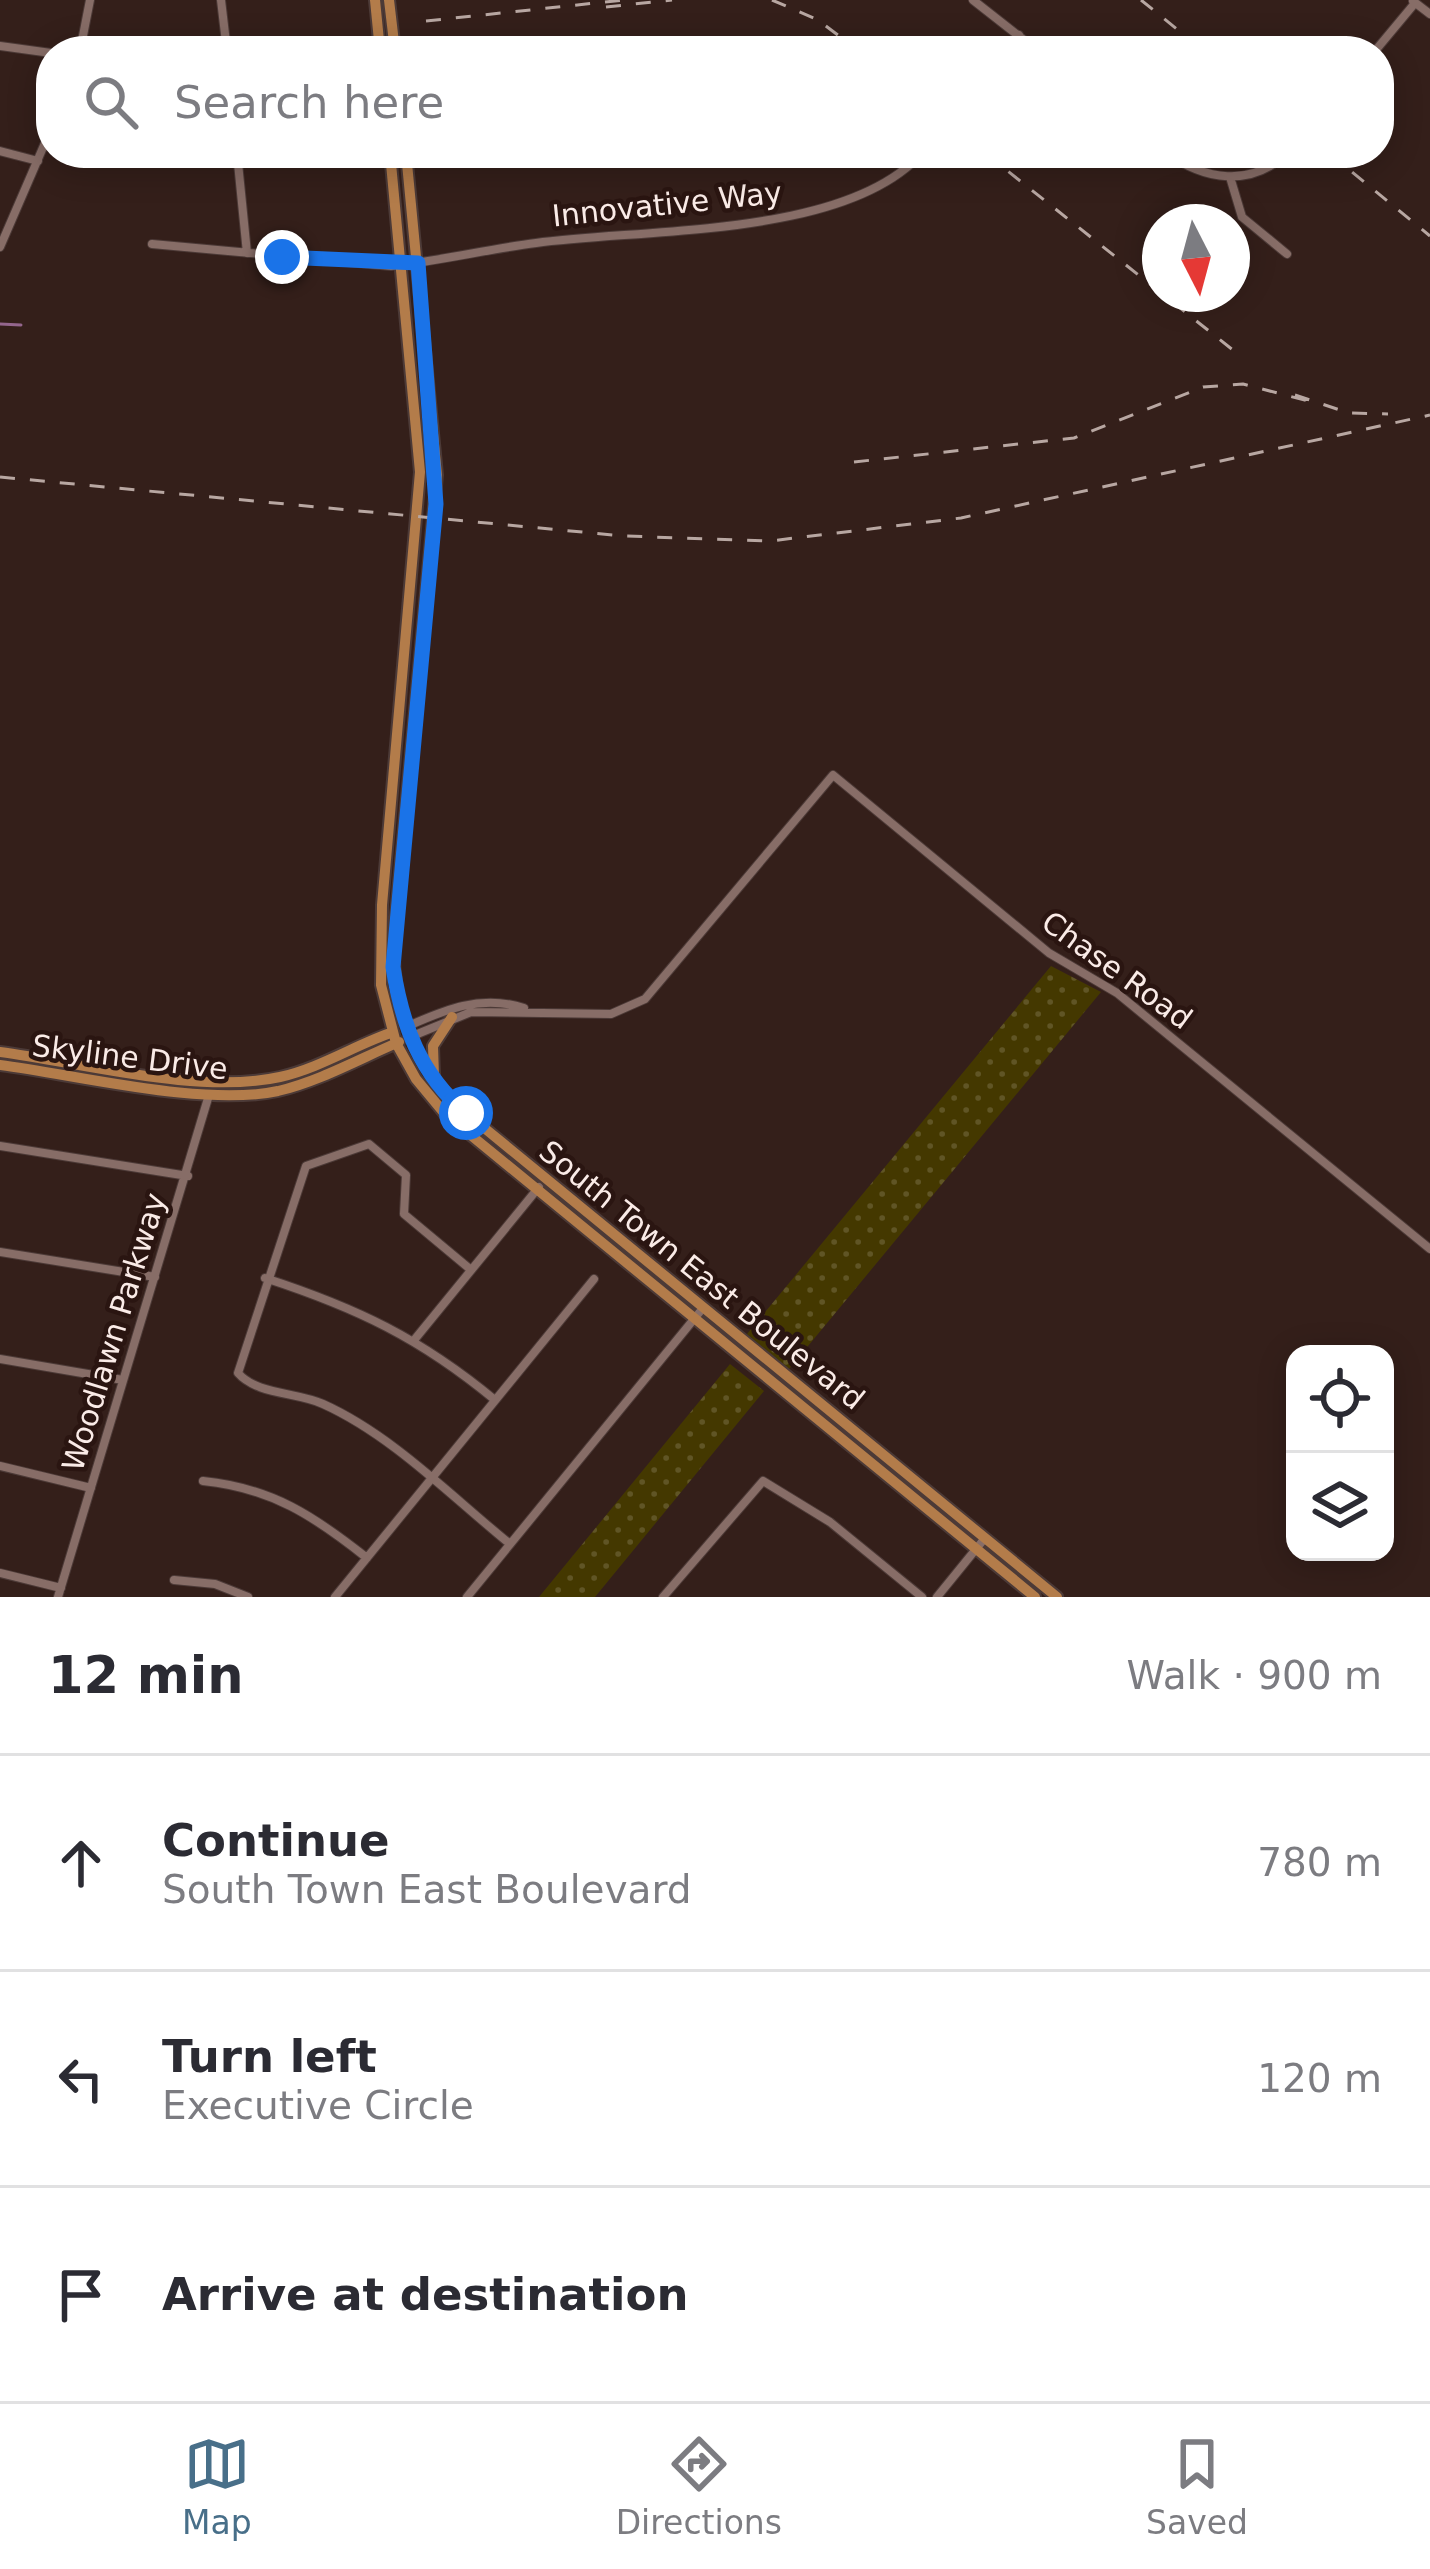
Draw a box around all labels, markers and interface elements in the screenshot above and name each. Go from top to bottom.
search box [36,36,1394,168]
icon: search [78,69,144,135]
text: Search here [174,76,444,129]
street label: Innovative Way [550,175,784,233]
north arrow [1142,204,1250,312]
route end [255,230,309,284]
street label: Chase Road [1035,904,1199,1036]
street label: Skyline Drive [30,1028,230,1086]
route start [439,1086,493,1140]
street label: South Town East Boulevard [533,1133,871,1417]
street label: Woodlawn Parkway [55,1189,173,1475]
map controls [1286,1345,1394,1561]
button: locate [1286,1345,1394,1453]
button: layers [1286,1453,1394,1561]
text: 12 min [48,1646,244,1705]
text: Walk · 900 m [1127,1653,1382,1698]
text: Continue [162,1814,390,1867]
icon: ahead [48,1830,114,1896]
text: 780 m [1257,1840,1382,1885]
text: South Town East Boulevard [162,1867,692,1912]
text: Turn left [162,2030,377,2083]
icon: left [48,2046,114,2112]
text: 120 m [1257,2056,1382,2101]
text: Executive Circle [162,2083,474,2128]
icon: arrive [48,2262,114,2328]
text: Arrive at destination [162,2268,688,2321]
tab: Map [182,2431,252,2542]
tab: Directions [616,2431,782,2542]
tab: Saved [1146,2431,1248,2542]

